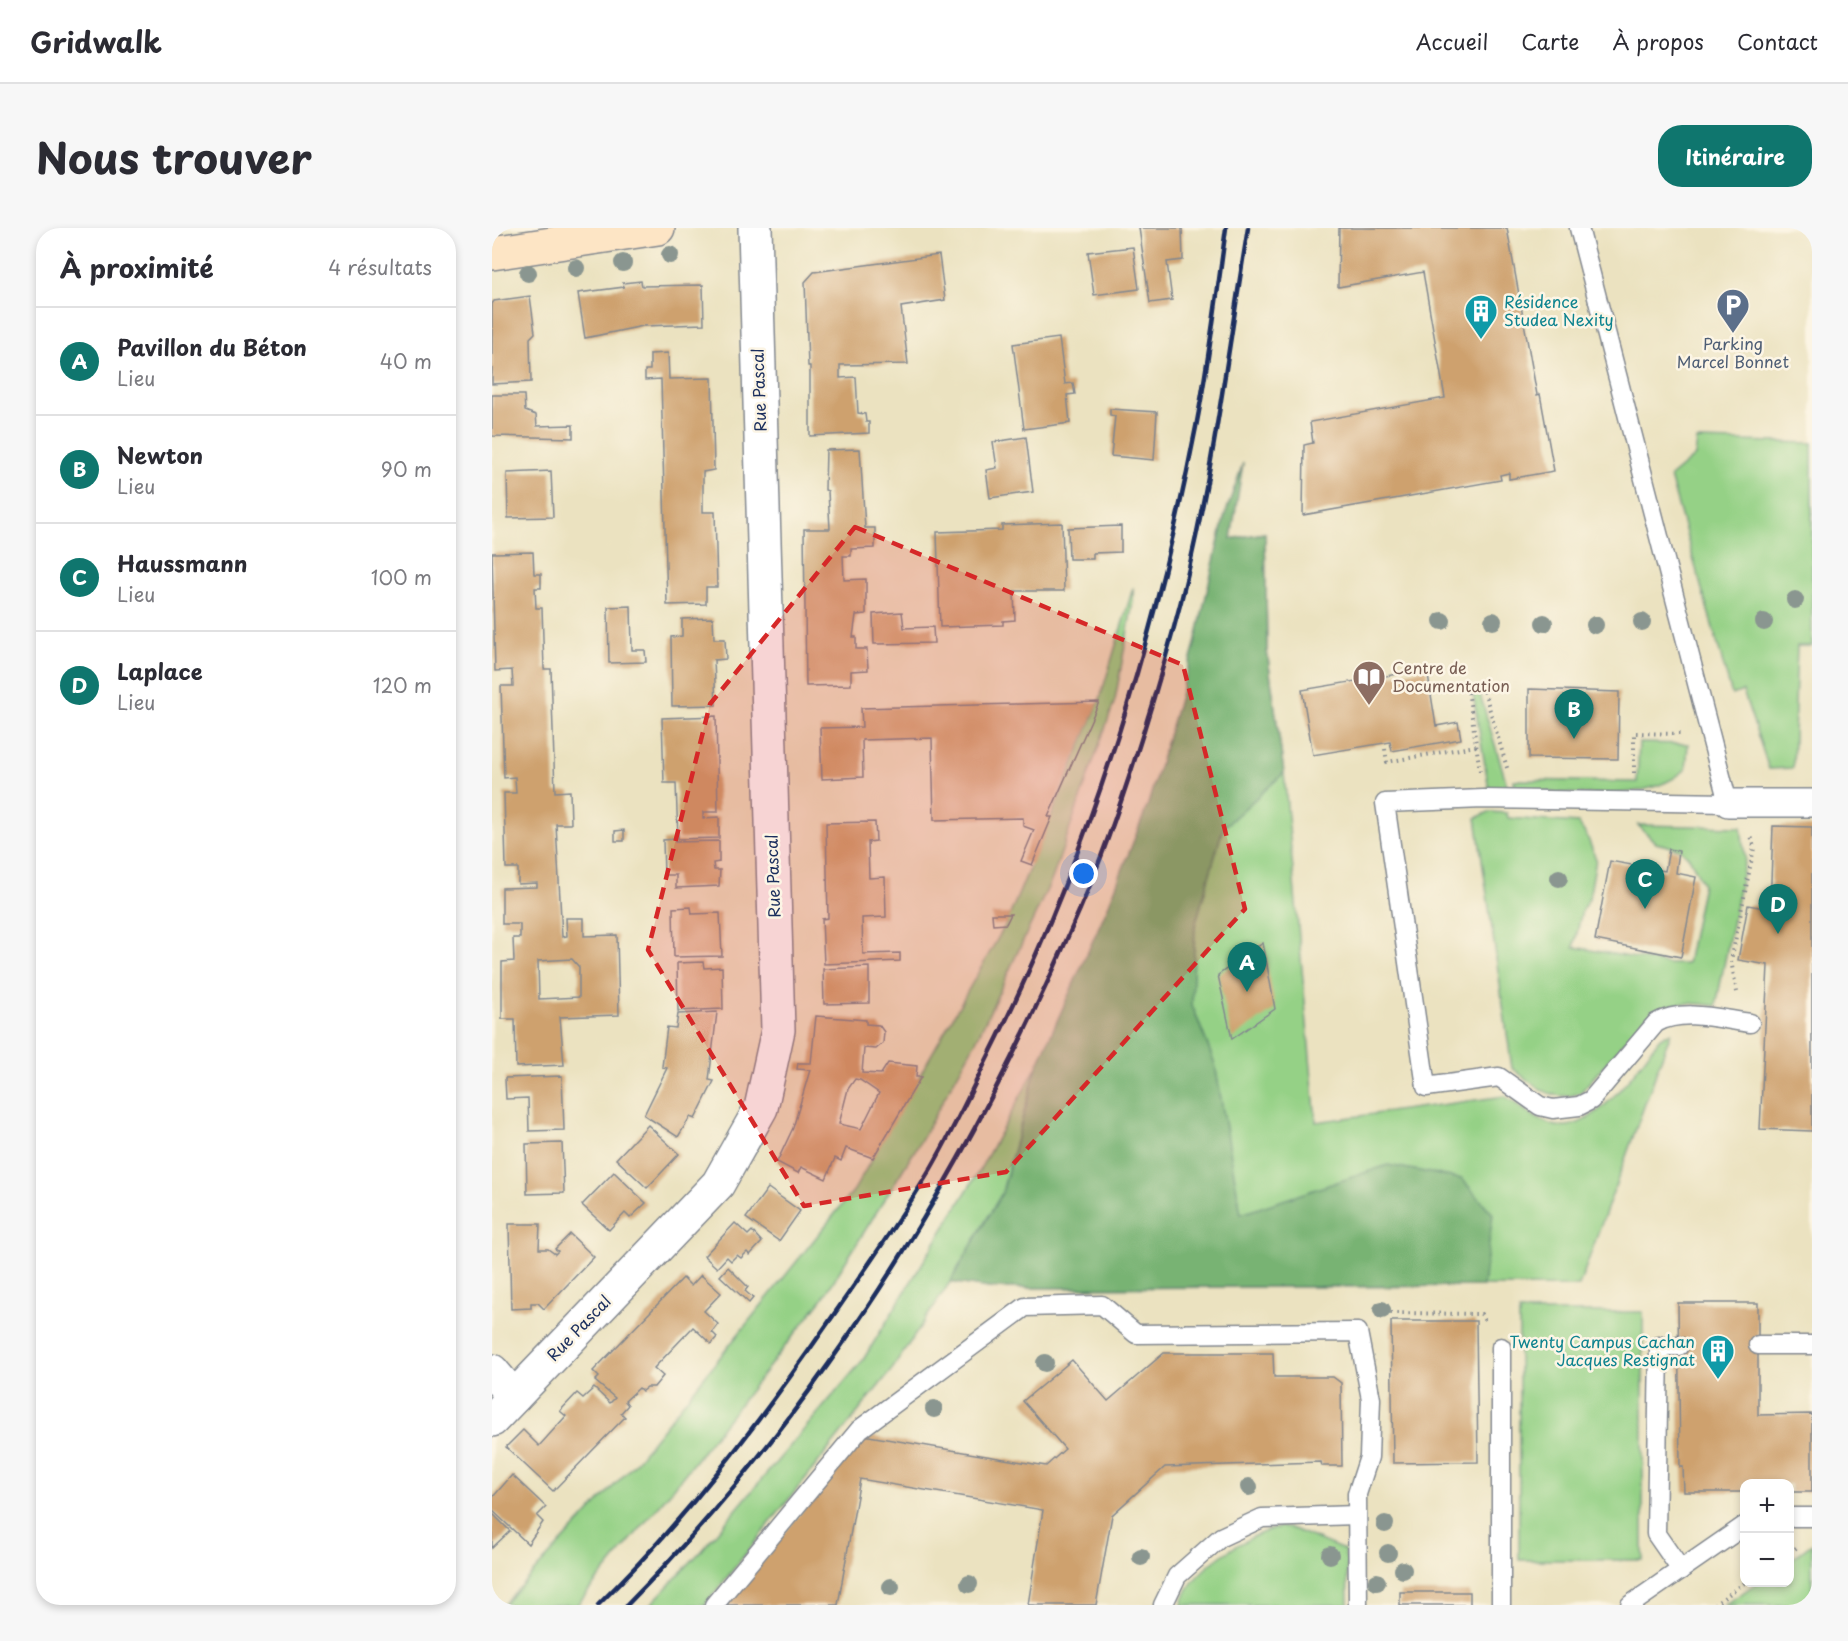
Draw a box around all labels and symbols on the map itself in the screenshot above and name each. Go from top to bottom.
parking icon: Parking Marcel Bonnet [1715,287,1751,334]
place label: Résidence Studea Nexity [1504,289,1614,331]
building icon: Résidence Studea Nexity [1463,293,1499,340]
place label: Parking Marcel Bonnet [1677,331,1790,373]
street label: Rue Pascal [745,348,771,432]
place label: Centre de Documentation [1392,655,1510,697]
library icon: Centre de Documentation [1351,659,1387,706]
pin: B [1554,690,1594,739]
street label: Rue Pascal [759,834,785,918]
your location [1069,859,1098,888]
pin: C [1626,860,1664,909]
pin: D [1758,884,1798,934]
pin: A [1228,942,1266,992]
street label: Rue Pascal [541,1289,616,1366]
place label: Twenty Campus Cachan Jacques Restignat [1510,1329,1695,1371]
building icon: Twenty Campus Cachan Jacques Restignat [1700,1333,1736,1380]

